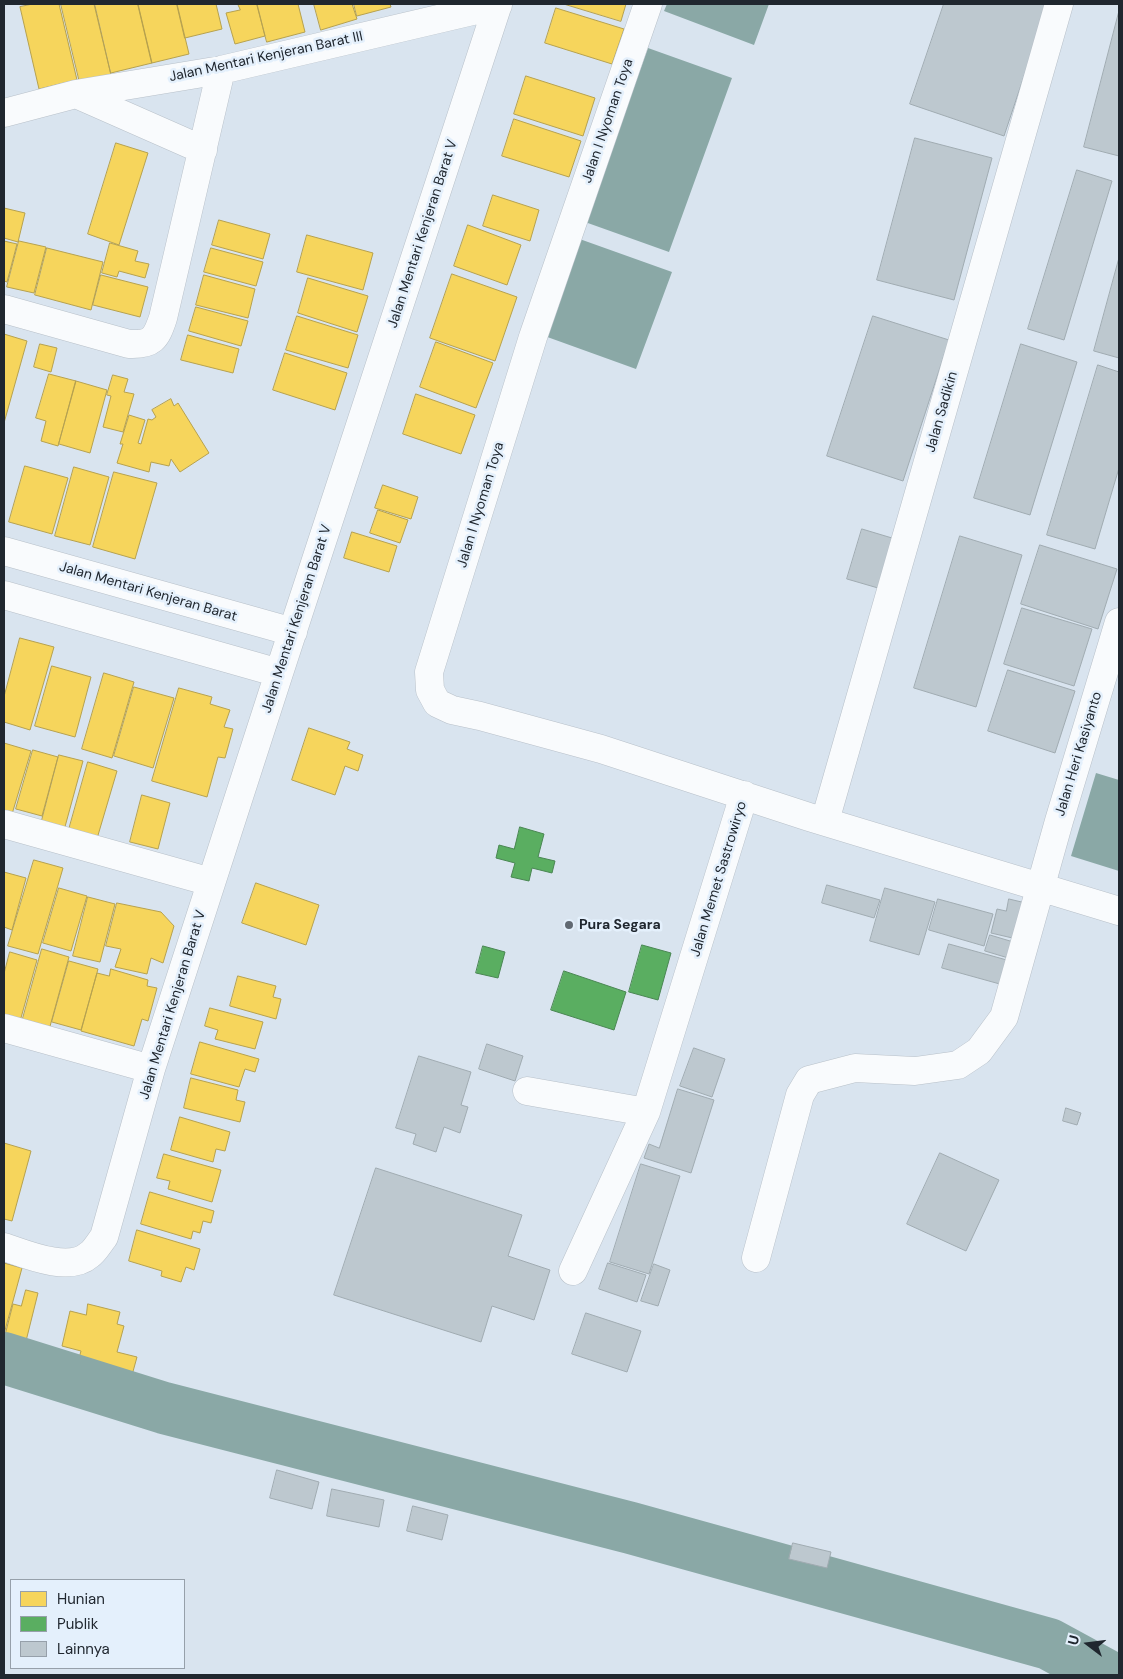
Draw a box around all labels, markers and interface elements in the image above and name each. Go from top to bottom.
street label: Jalan Mentari Kenjeran Barat III [168,28,364,86]
street label: Jalan I Nyoman Toya [579,57,637,185]
street label: Jalan Mentari Kenjeran Barat V [385,138,461,330]
street label: Jalan Sadikin [922,370,962,454]
street label: Jalan I Nyoman Toya [454,440,508,570]
street label: Jalan Mentari Kenjeran Barat V [259,523,335,715]
street label: Jalan Mentari Kenjeran Barat [57,559,239,625]
street label: Jalan Heri Kasiyanto [1052,690,1106,818]
street label: Jalan Memet Sastrowiryo [687,799,751,959]
street label: Jalan Mentari Kenjeran Barat V [136,908,210,1102]
place label: Pura Segara [579,917,661,933]
marker: Pura Segara [563,919,575,931]
legend [10,1579,185,1669]
text: Hunian [57,1589,105,1609]
text: Publik [57,1614,98,1634]
north arrow [1063,1619,1113,1669]
text: U [1064,1633,1083,1647]
text: Lainnya [57,1639,110,1659]

